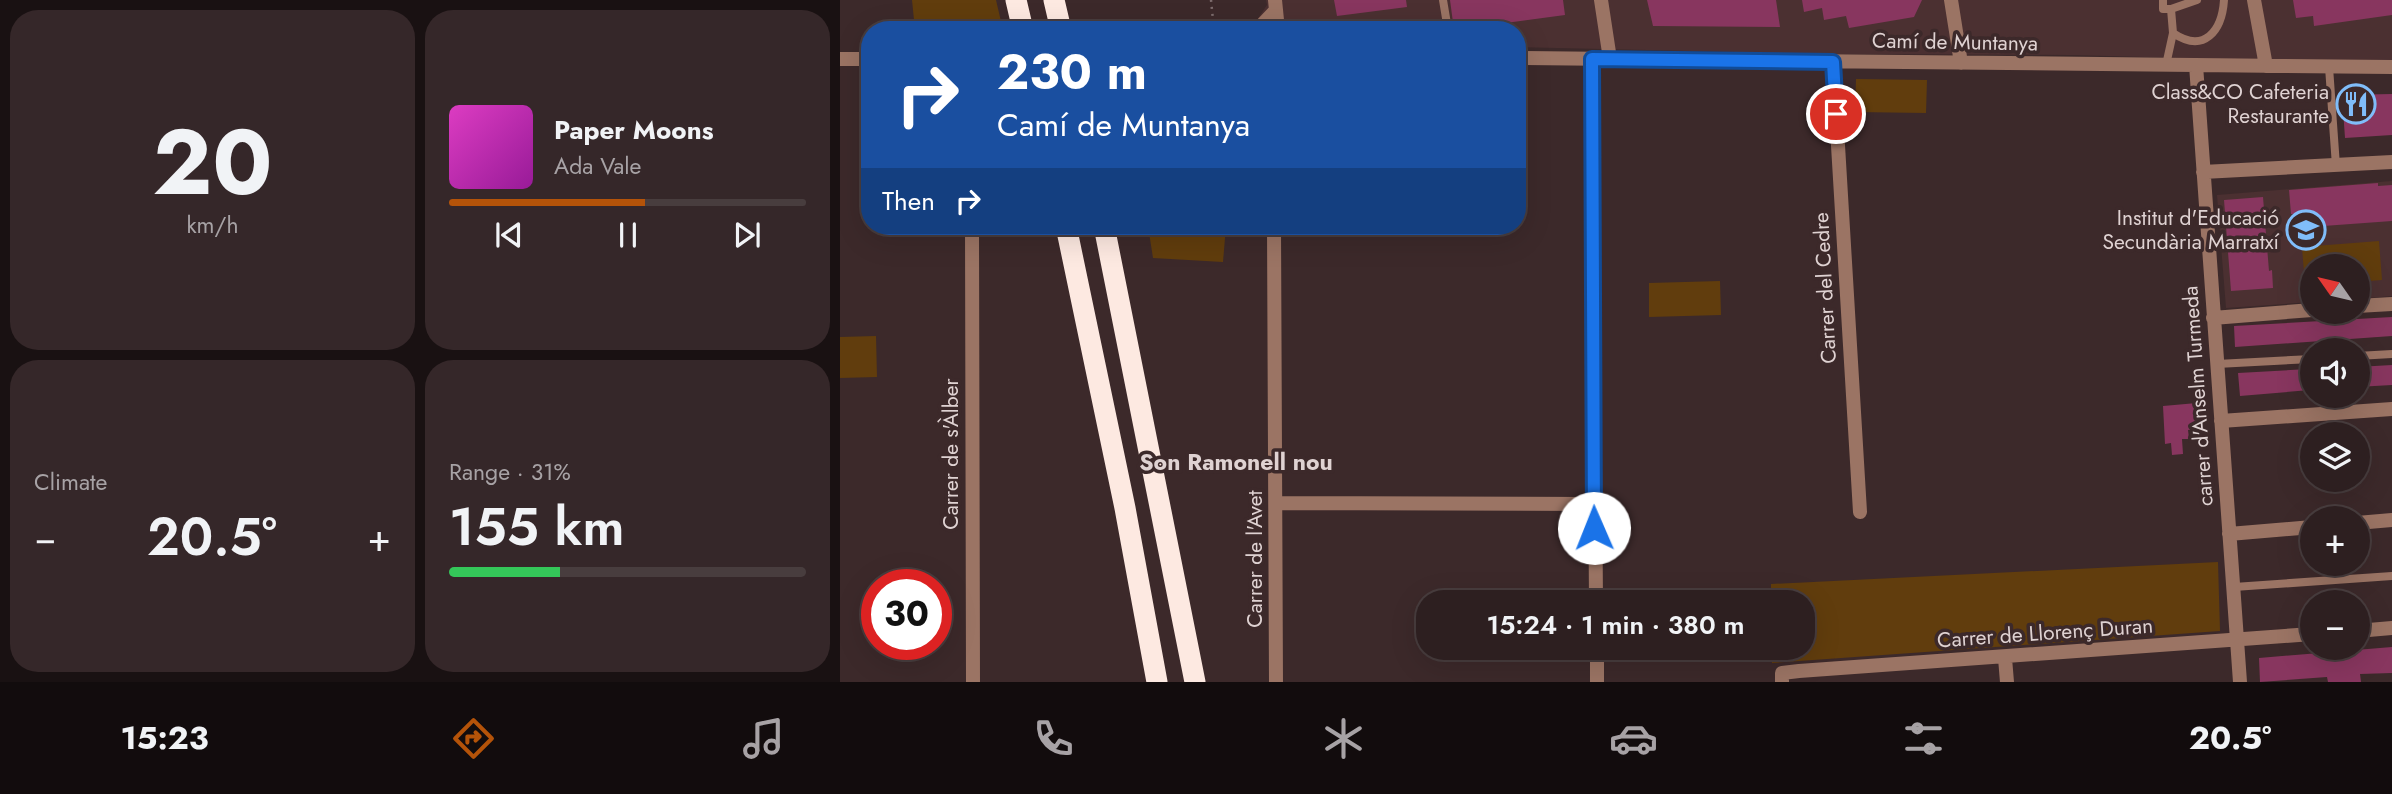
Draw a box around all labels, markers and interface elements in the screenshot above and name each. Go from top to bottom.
street label: Camí de Muntanya [1872,26,2038,58]
text: 230 m [997,37,1147,107]
icon: right [882,49,973,140]
place label: Class&CO Cafeteria Restaurante [2151,77,2329,131]
restaurant icon: Class&CO Cafeteria Restaurante [2335,83,2377,125]
pin [1806,84,1866,144]
icon: arrive [1817,95,1855,133]
text: 20 [153,97,272,228]
text: Camí de Muntanya [997,102,1250,148]
text: Paper Moons [554,111,714,149]
text: Ada Vale [554,149,641,183]
text: Then [882,182,935,220]
icon: right [949,182,987,220]
place label: Institut d'Educació Secundària Marratxí [2102,203,2281,257]
text: km/h [187,208,238,242]
school or university icon: Institut d'Educació Secundària Marratxí [2285,209,2327,251]
street label: Carrer del Cedre [1806,211,1844,365]
icon: previous [490,216,528,254]
icon: pause [609,216,647,254]
icon: next [728,216,766,254]
north arrow [2300,254,2370,324]
map controls [2300,254,2370,660]
street label: carrer d'Anselm Turmeda [2175,285,2221,507]
button: sound [2300,338,2370,408]
street label: Carrer de s'Àlber [936,378,966,530]
button: layers [2300,422,2370,492]
district label: Son Ramonell nou [1139,445,1333,479]
text: Range · 31% [449,455,571,489]
text: Climate [34,465,107,499]
text: 155 km [449,489,624,565]
street label: Carrer de l'Avet [1240,490,1270,628]
position arrow [1557,491,1631,565]
text: 20.5° [147,499,277,575]
button: + [2300,506,2370,576]
text: − [34,510,56,565]
text: + [368,510,391,565]
speed limit sign: 30 [861,569,952,660]
button: − [2300,590,2370,660]
text: 15:24 · 1 min · 380 m [1486,606,1745,644]
street label: Carrer de Llorenç Duran [1936,610,2154,656]
icon: directions [449,714,498,763]
icon: music [739,714,788,763]
icon: phone [1029,714,1078,763]
icon: climate [1319,714,1368,763]
icon: car [1609,714,1658,763]
icon: filters [1899,714,1948,763]
text: 15:23 [120,715,209,761]
text: 20.5° [2189,715,2272,761]

